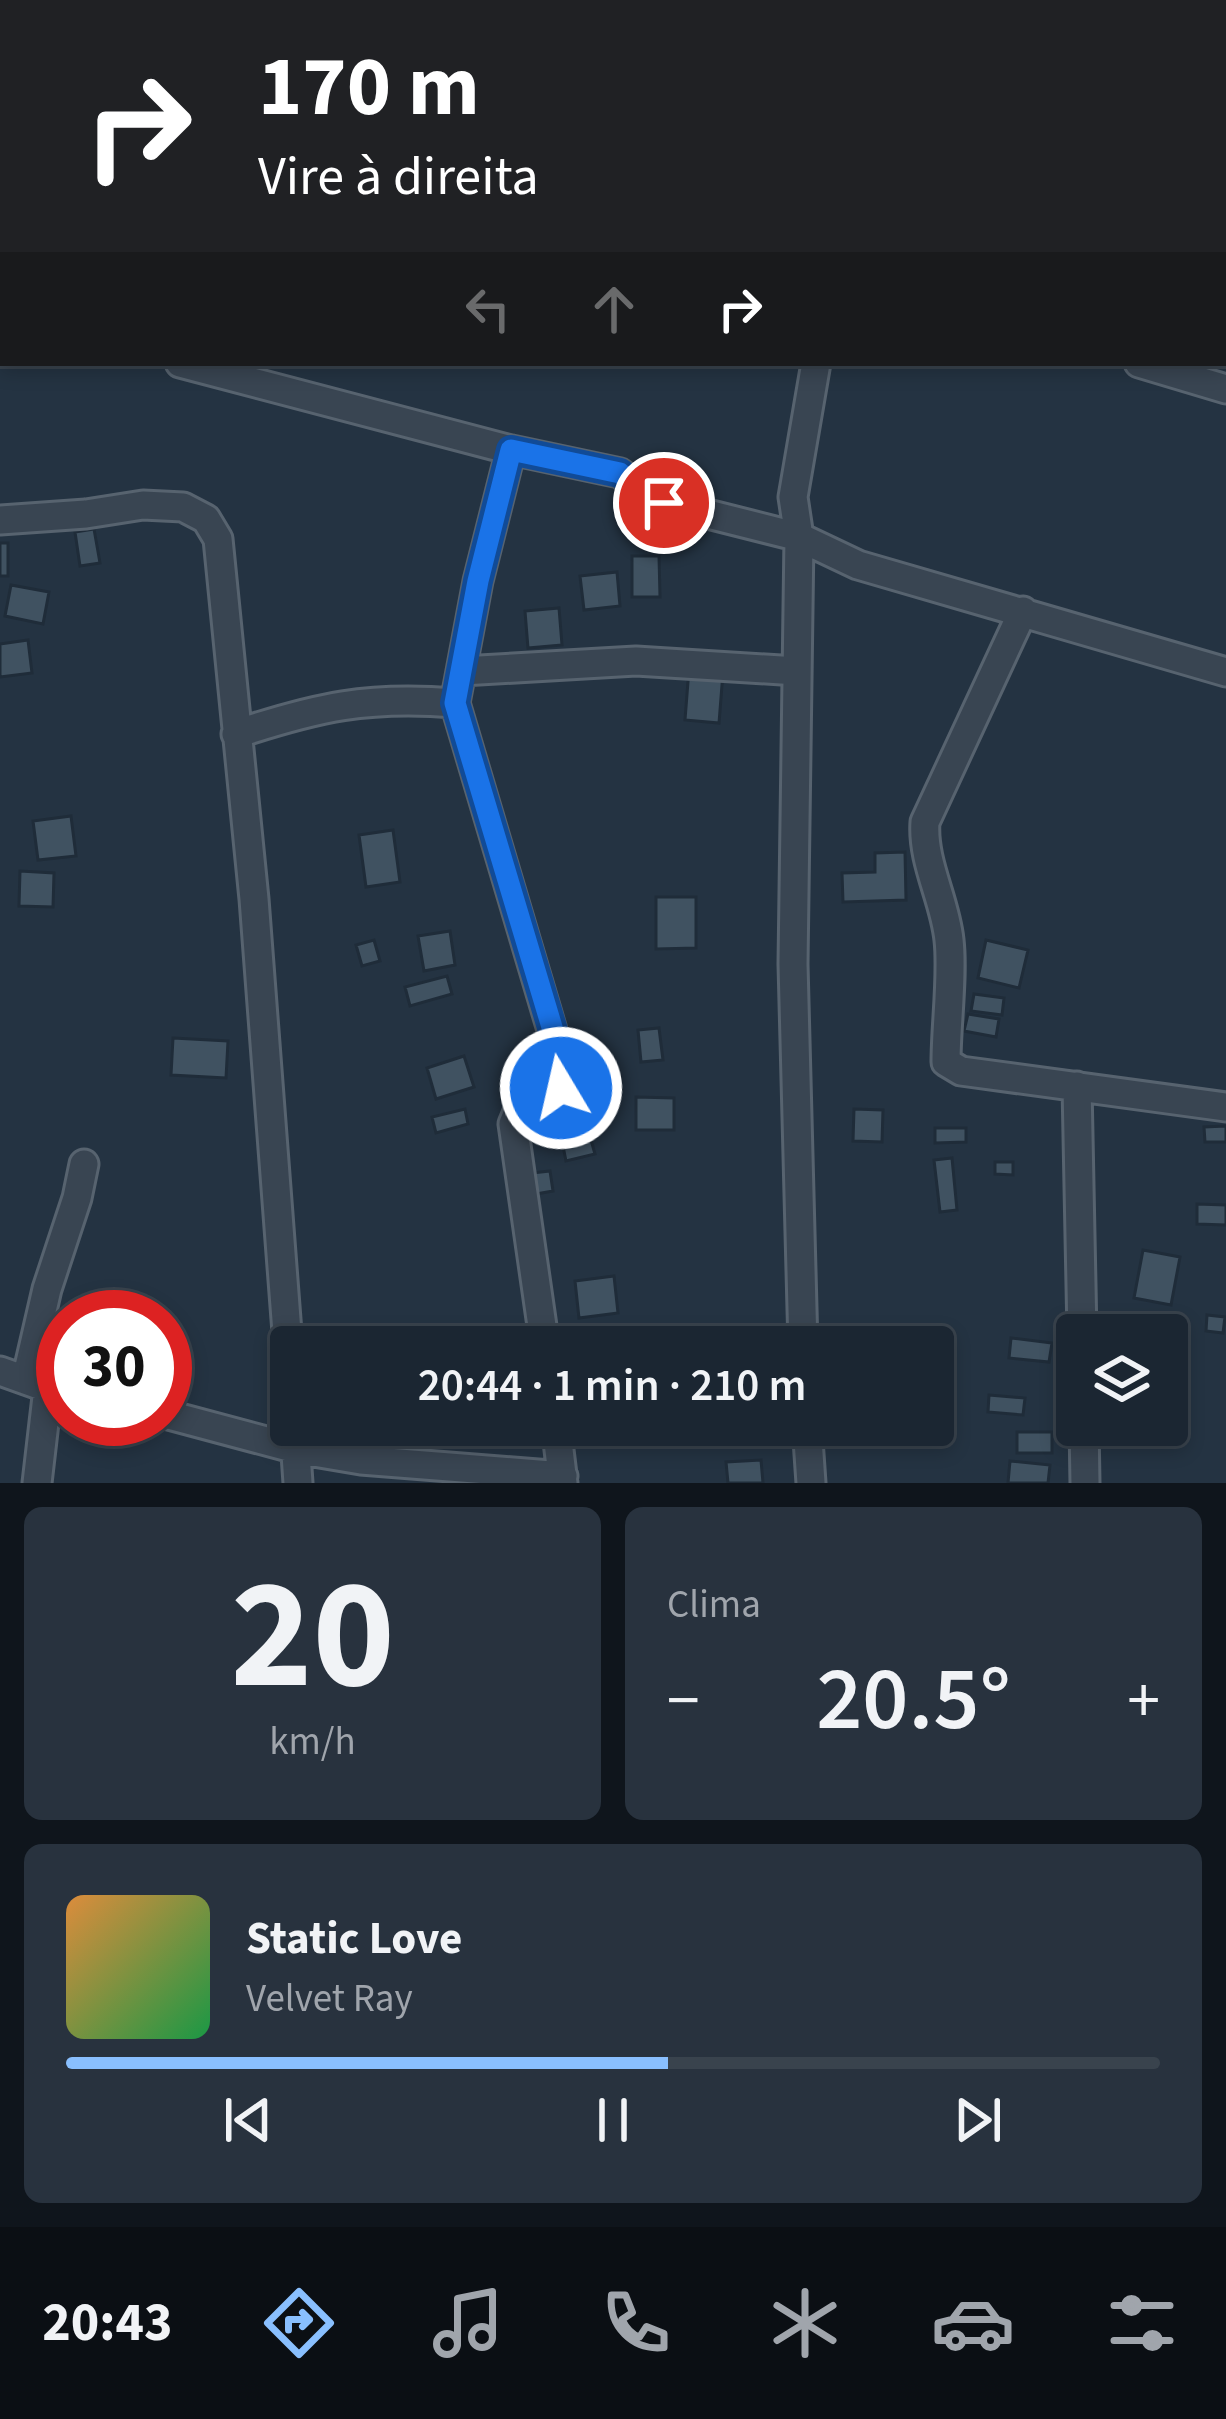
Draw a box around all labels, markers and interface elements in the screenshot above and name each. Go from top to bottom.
text: 170 m [258,28,480,148]
icon: right [60,48,216,204]
text: Vire à direita [258,139,539,216]
icon: left [455,276,521,342]
icon: ahead [581,276,647,342]
icon: right [707,276,773,342]
pin [613,452,715,554]
icon: arrive [631,470,697,536]
position arrow [498,1025,624,1151]
speed limit sign: 30 [36,1290,192,1446]
map controls [1056,1314,1188,1446]
button: layers [1056,1314,1188,1446]
text: 20:44 · 1 min · 210 m [418,1354,806,1418]
text: 20 [230,1525,395,1747]
text: Clima [667,1577,761,1633]
text: 20.5° [816,1636,1011,1764]
text: − [667,1654,700,1748]
text: + [1127,1654,1160,1748]
text: km/h [269,1714,356,1770]
text: Static Love [246,1907,462,1971]
text: Velvet Ray [246,1971,413,2027]
icon: previous [215,2087,281,2153]
icon: pause [580,2087,646,2153]
icon: next [945,2087,1011,2153]
icon: directions [257,2281,341,2365]
icon: music [426,2281,510,2365]
icon: phone [594,2281,678,2365]
icon: climate [763,2281,847,2365]
icon: car [931,2281,1015,2365]
icon: filters [1100,2281,1184,2365]
text: 20:43 [42,2285,173,2362]

